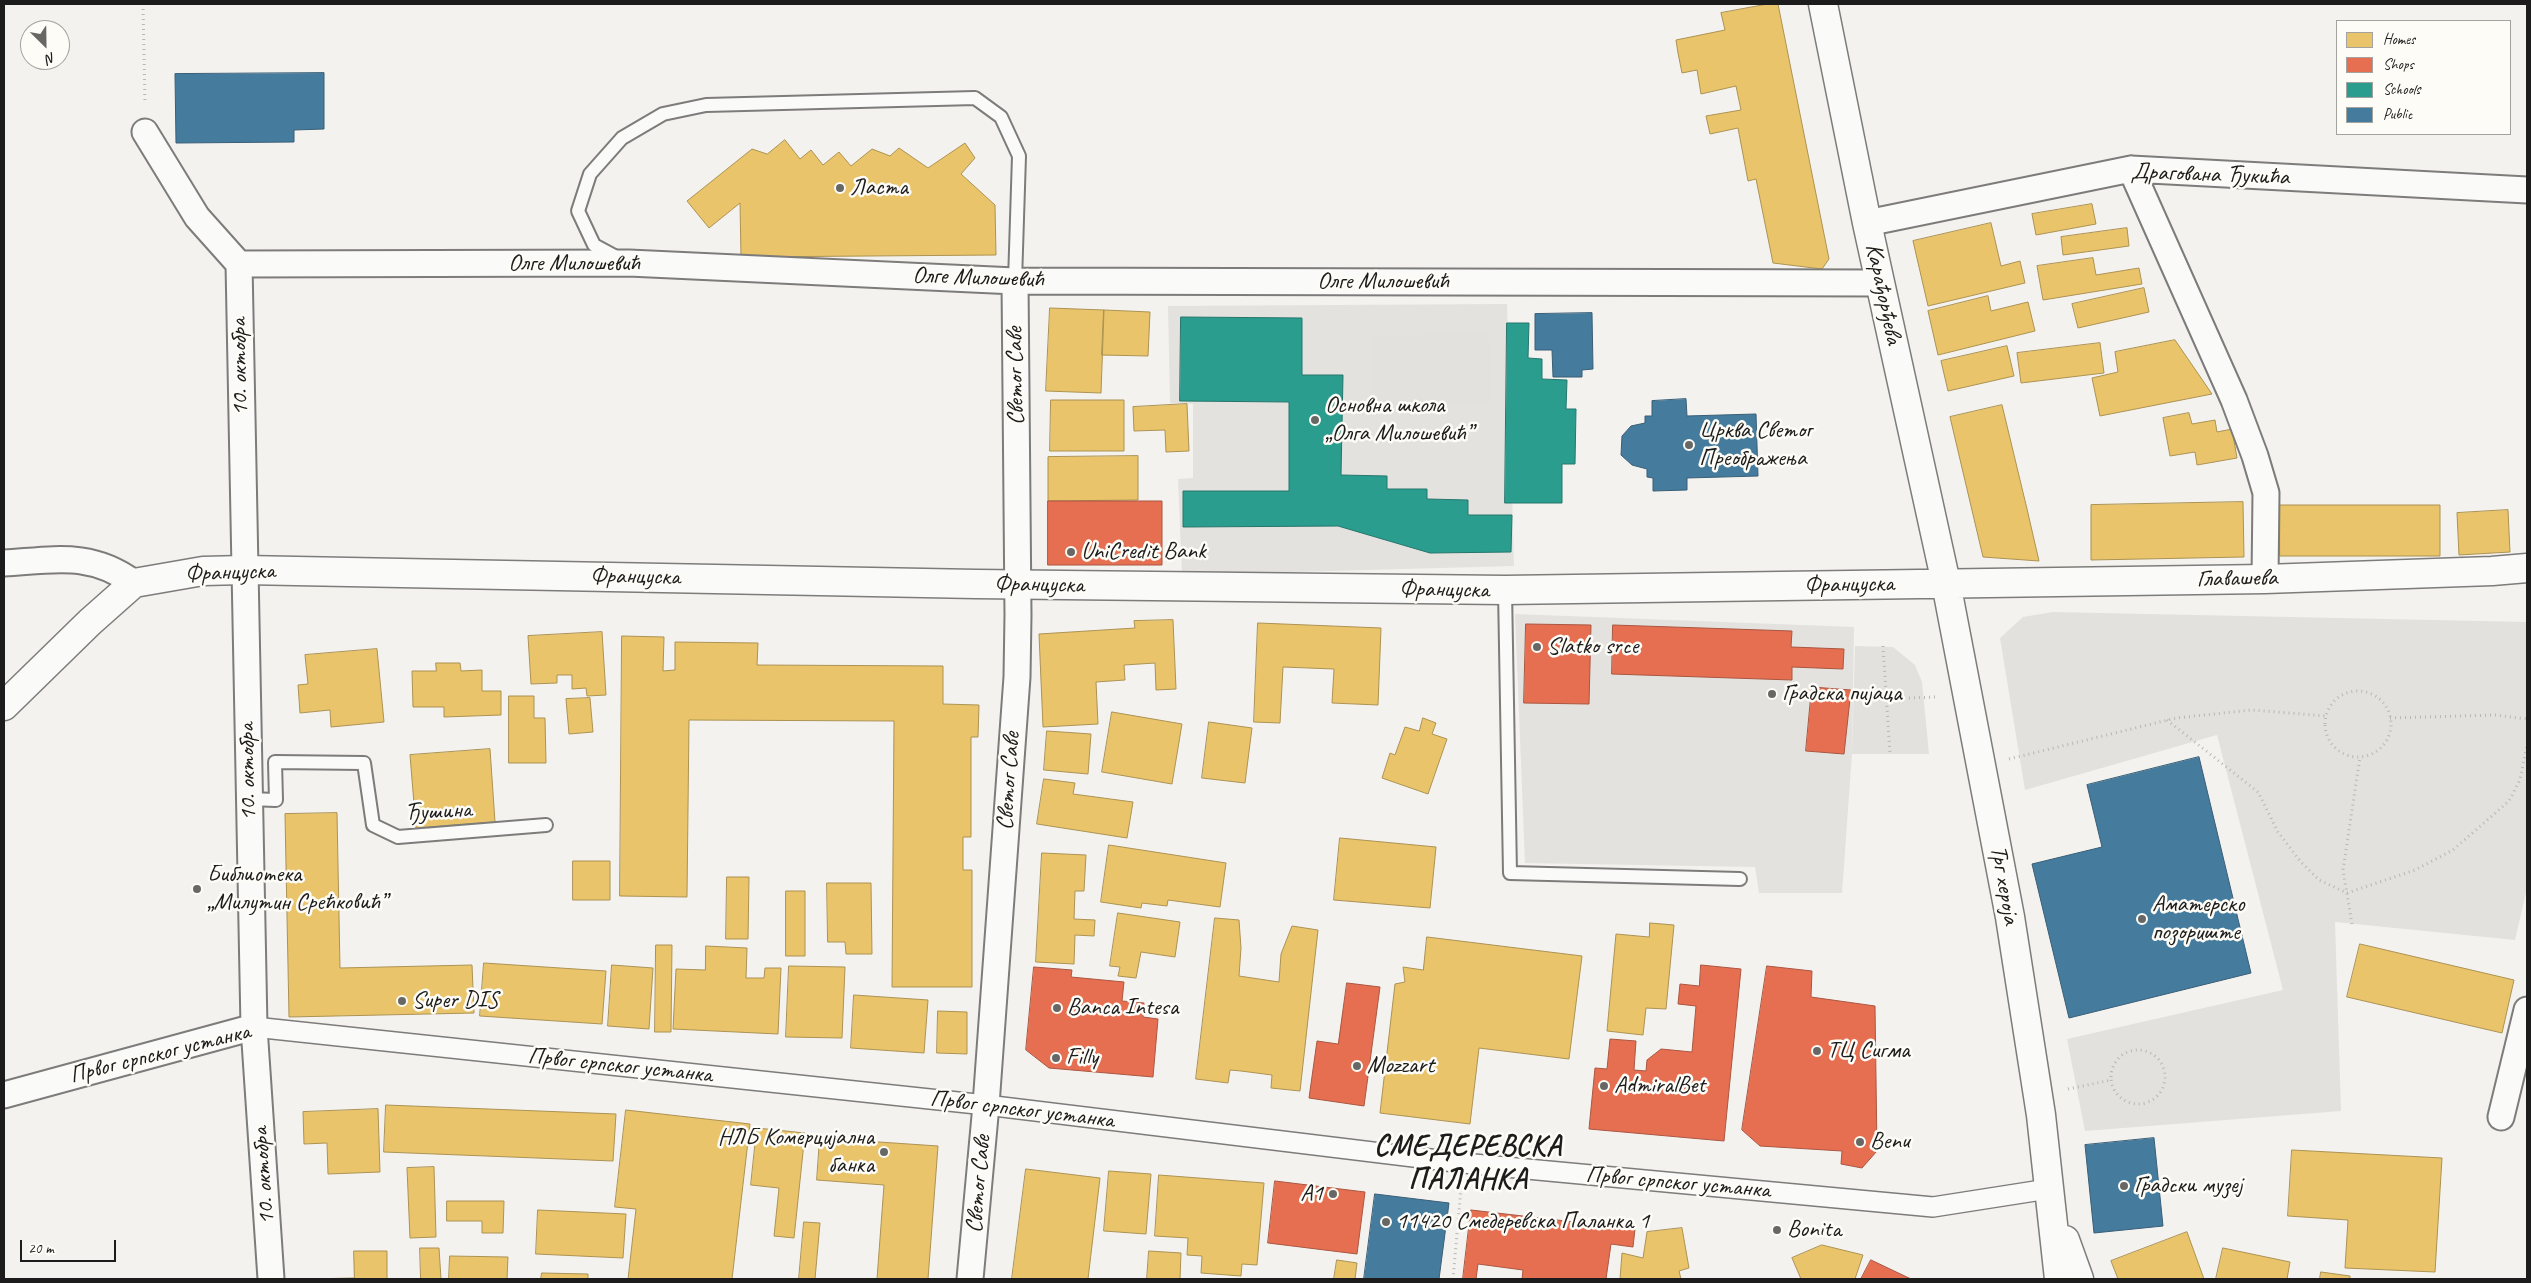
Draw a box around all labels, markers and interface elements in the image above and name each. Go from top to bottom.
north arrow [20,20,70,70]
legend [2336,20,2511,135]
text: Homes [2383,30,2415,49]
text: N [43,49,58,68]
text: Shops [2383,55,2414,74]
text: Schools [2383,80,2420,99]
text: Public [2383,105,2412,124]
street label: Драгована Ђукића [2130,158,2290,192]
place label: Ласта [850,174,908,202]
marker: Ласта [834,182,846,194]
street label: Карађорђева [1858,241,1908,347]
street label: Олге Милошевић [508,250,640,278]
street label: Олге Милошевић [912,261,1044,295]
street label: Олге Милошевић [1317,268,1449,296]
street label: 10. октобра [225,318,255,416]
street label: Светог Саве [1001,327,1031,425]
place label: Основна школа „Олга Милошевић” [1325,392,1472,448]
marker: Основна школа „Олга Милошевић” [1309,414,1321,426]
place label: Црква Светог Преображења [1699,417,1811,473]
marker: Црква Светог Преображења [1683,439,1695,451]
place label: UniCredit Bank [1081,538,1206,566]
marker: UniCredit Bank [1065,546,1077,558]
street label: Француска [185,557,275,589]
street label: Француска [590,562,680,592]
street label: Главашева [2196,564,2278,594]
street label: Француска [994,570,1084,600]
street label: Француска [1804,570,1894,600]
street label: Француска [1399,575,1489,605]
place label: Slatko srce [1547,633,1638,661]
marker: Slatko srce [1531,641,1543,653]
place label: Градска пијаца [1782,680,1902,708]
marker: Градска пијаца [1766,688,1778,700]
street label: 10. октобра [233,723,263,821]
street label: Светог Саве [991,731,1027,831]
street label: Ђушина [404,796,472,828]
street label: Трг хероја [1983,843,2025,927]
place label: Библиотека „Милутин Срећковић” [207,861,386,917]
marker: Библиотека „Милутин Срећковић” [191,883,203,895]
place label: Аматерско позориште [2152,891,2244,947]
marker: Аматерско позориште [2136,913,2148,925]
place label: Super DIS [412,987,498,1015]
place label: Banca Intesa [1067,994,1178,1022]
marker: Super DIS [396,995,408,1007]
marker: Banca Intesa [1051,1002,1063,1014]
street label: Првог српског устанка [67,1018,253,1090]
place label: ТЦ Сигма [1827,1037,1910,1065]
street label: Првог српског устанка [526,1042,714,1090]
place label: Filly [1066,1044,1098,1072]
marker: ТЦ Сигма [1811,1045,1823,1057]
marker: Filly [1050,1052,1062,1064]
place label: Mozzart [1367,1052,1434,1080]
marker: Mozzart [1351,1060,1363,1072]
place label: AdmiralBet [1614,1072,1705,1100]
marker: AdmiralBet [1598,1080,1610,1092]
street label: Првог српског устанка [928,1084,1116,1136]
place label: НЛБ Комерцијална банка [718,1124,874,1180]
street label: 10. октобра [246,1126,282,1226]
place label: Benu [1870,1128,1910,1156]
district label: СМЕДЕРЕВСКА ПАЛАНКА [1367,1130,1569,1198]
street label: Светог Саве [960,1134,998,1234]
marker: Benu [1854,1136,1866,1148]
marker: НЛБ Комерцијална банка [878,1146,890,1158]
street label: Првог српског устанка [1585,1161,1771,1205]
place label: Градски музеј [2134,1172,2243,1200]
place label: A1 [1300,1180,1323,1208]
marker: Градски музеј [2118,1180,2130,1192]
marker: A1 [1327,1188,1339,1200]
place label: 11420 Смедеревска Паланка 1 [1396,1208,1649,1236]
marker: 11420 Смедеревска Паланка 1 [1380,1216,1392,1228]
place label: Bonita [1787,1216,1841,1244]
marker: Bonita [1771,1224,1783,1236]
scale bar [22,1230,119,1262]
text: 20 m [28,1239,54,1258]

